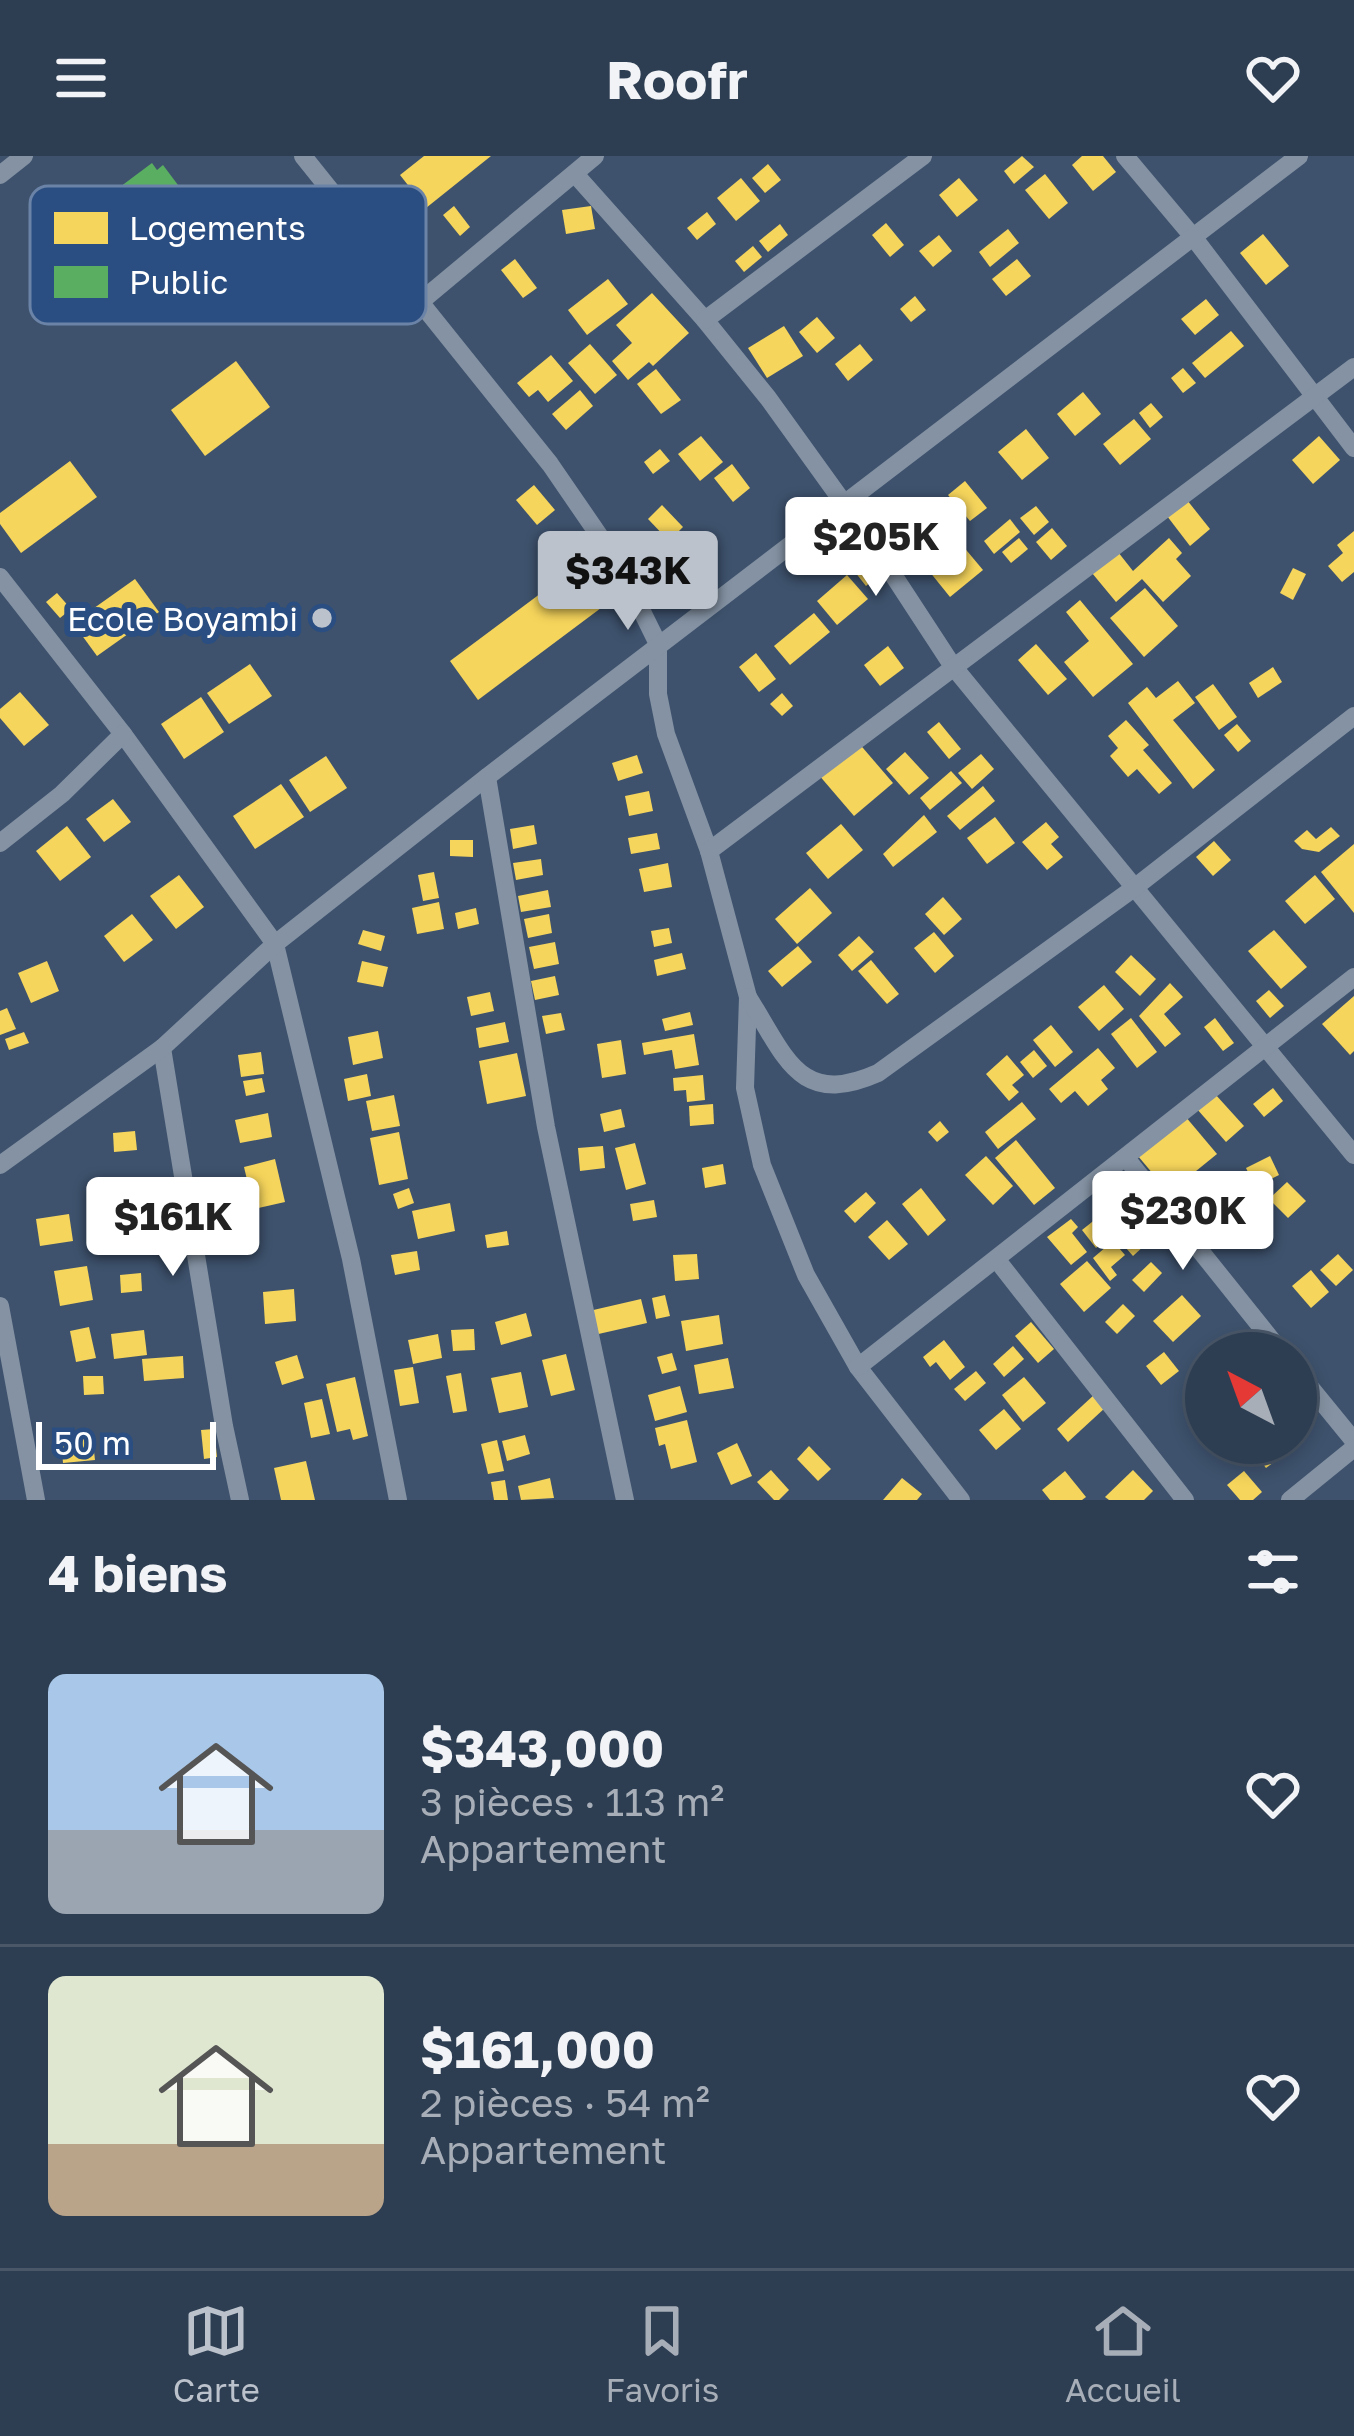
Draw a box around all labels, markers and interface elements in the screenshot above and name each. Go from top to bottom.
icon: menu [48,45,114,111]
icon: heart [1240,45,1306,111]
text: Roofr [606,46,748,111]
legend [30,186,426,324]
text: Logements [129,208,306,247]
text: Public [129,262,228,301]
pin: $205K [792,497,960,599]
text: $205K [812,512,940,559]
pin: $343K [544,531,712,633]
text: $343K [565,546,691,593]
place label: Ecole Boyambi [67,599,298,638]
marker: Ecole Boyambi [309,605,335,631]
pin: $230K [1099,1171,1267,1273]
pin: $161K [89,1177,257,1279]
text: $230K [1119,1186,1247,1233]
text: $161K [113,1192,233,1239]
north arrow [1185,1332,1317,1464]
map controls [1185,1332,1317,1464]
scale bar [36,1416,216,1469]
text: 50 m [54,1423,131,1462]
icon: filters [1240,1539,1306,1605]
text: 4 biens [48,1542,227,1603]
text: $343,000 [420,1717,664,1778]
icon: home [144,1722,288,1866]
icon: heart [1240,1761,1306,1827]
text: 3 pièces · 113 m² [420,1778,724,1825]
text: Appartement [420,1825,667,1872]
text: $161,000 [420,2018,655,2079]
icon: home [144,2024,288,2168]
icon: heart [1240,2063,1306,2129]
text: 2 pièces · 54 m² [420,2079,710,2126]
text: Appartement [420,2126,667,2173]
tab: Carte [173,2298,260,2409]
tab: Favoris [605,2298,719,2409]
tab: Accueil [1065,2298,1181,2409]

